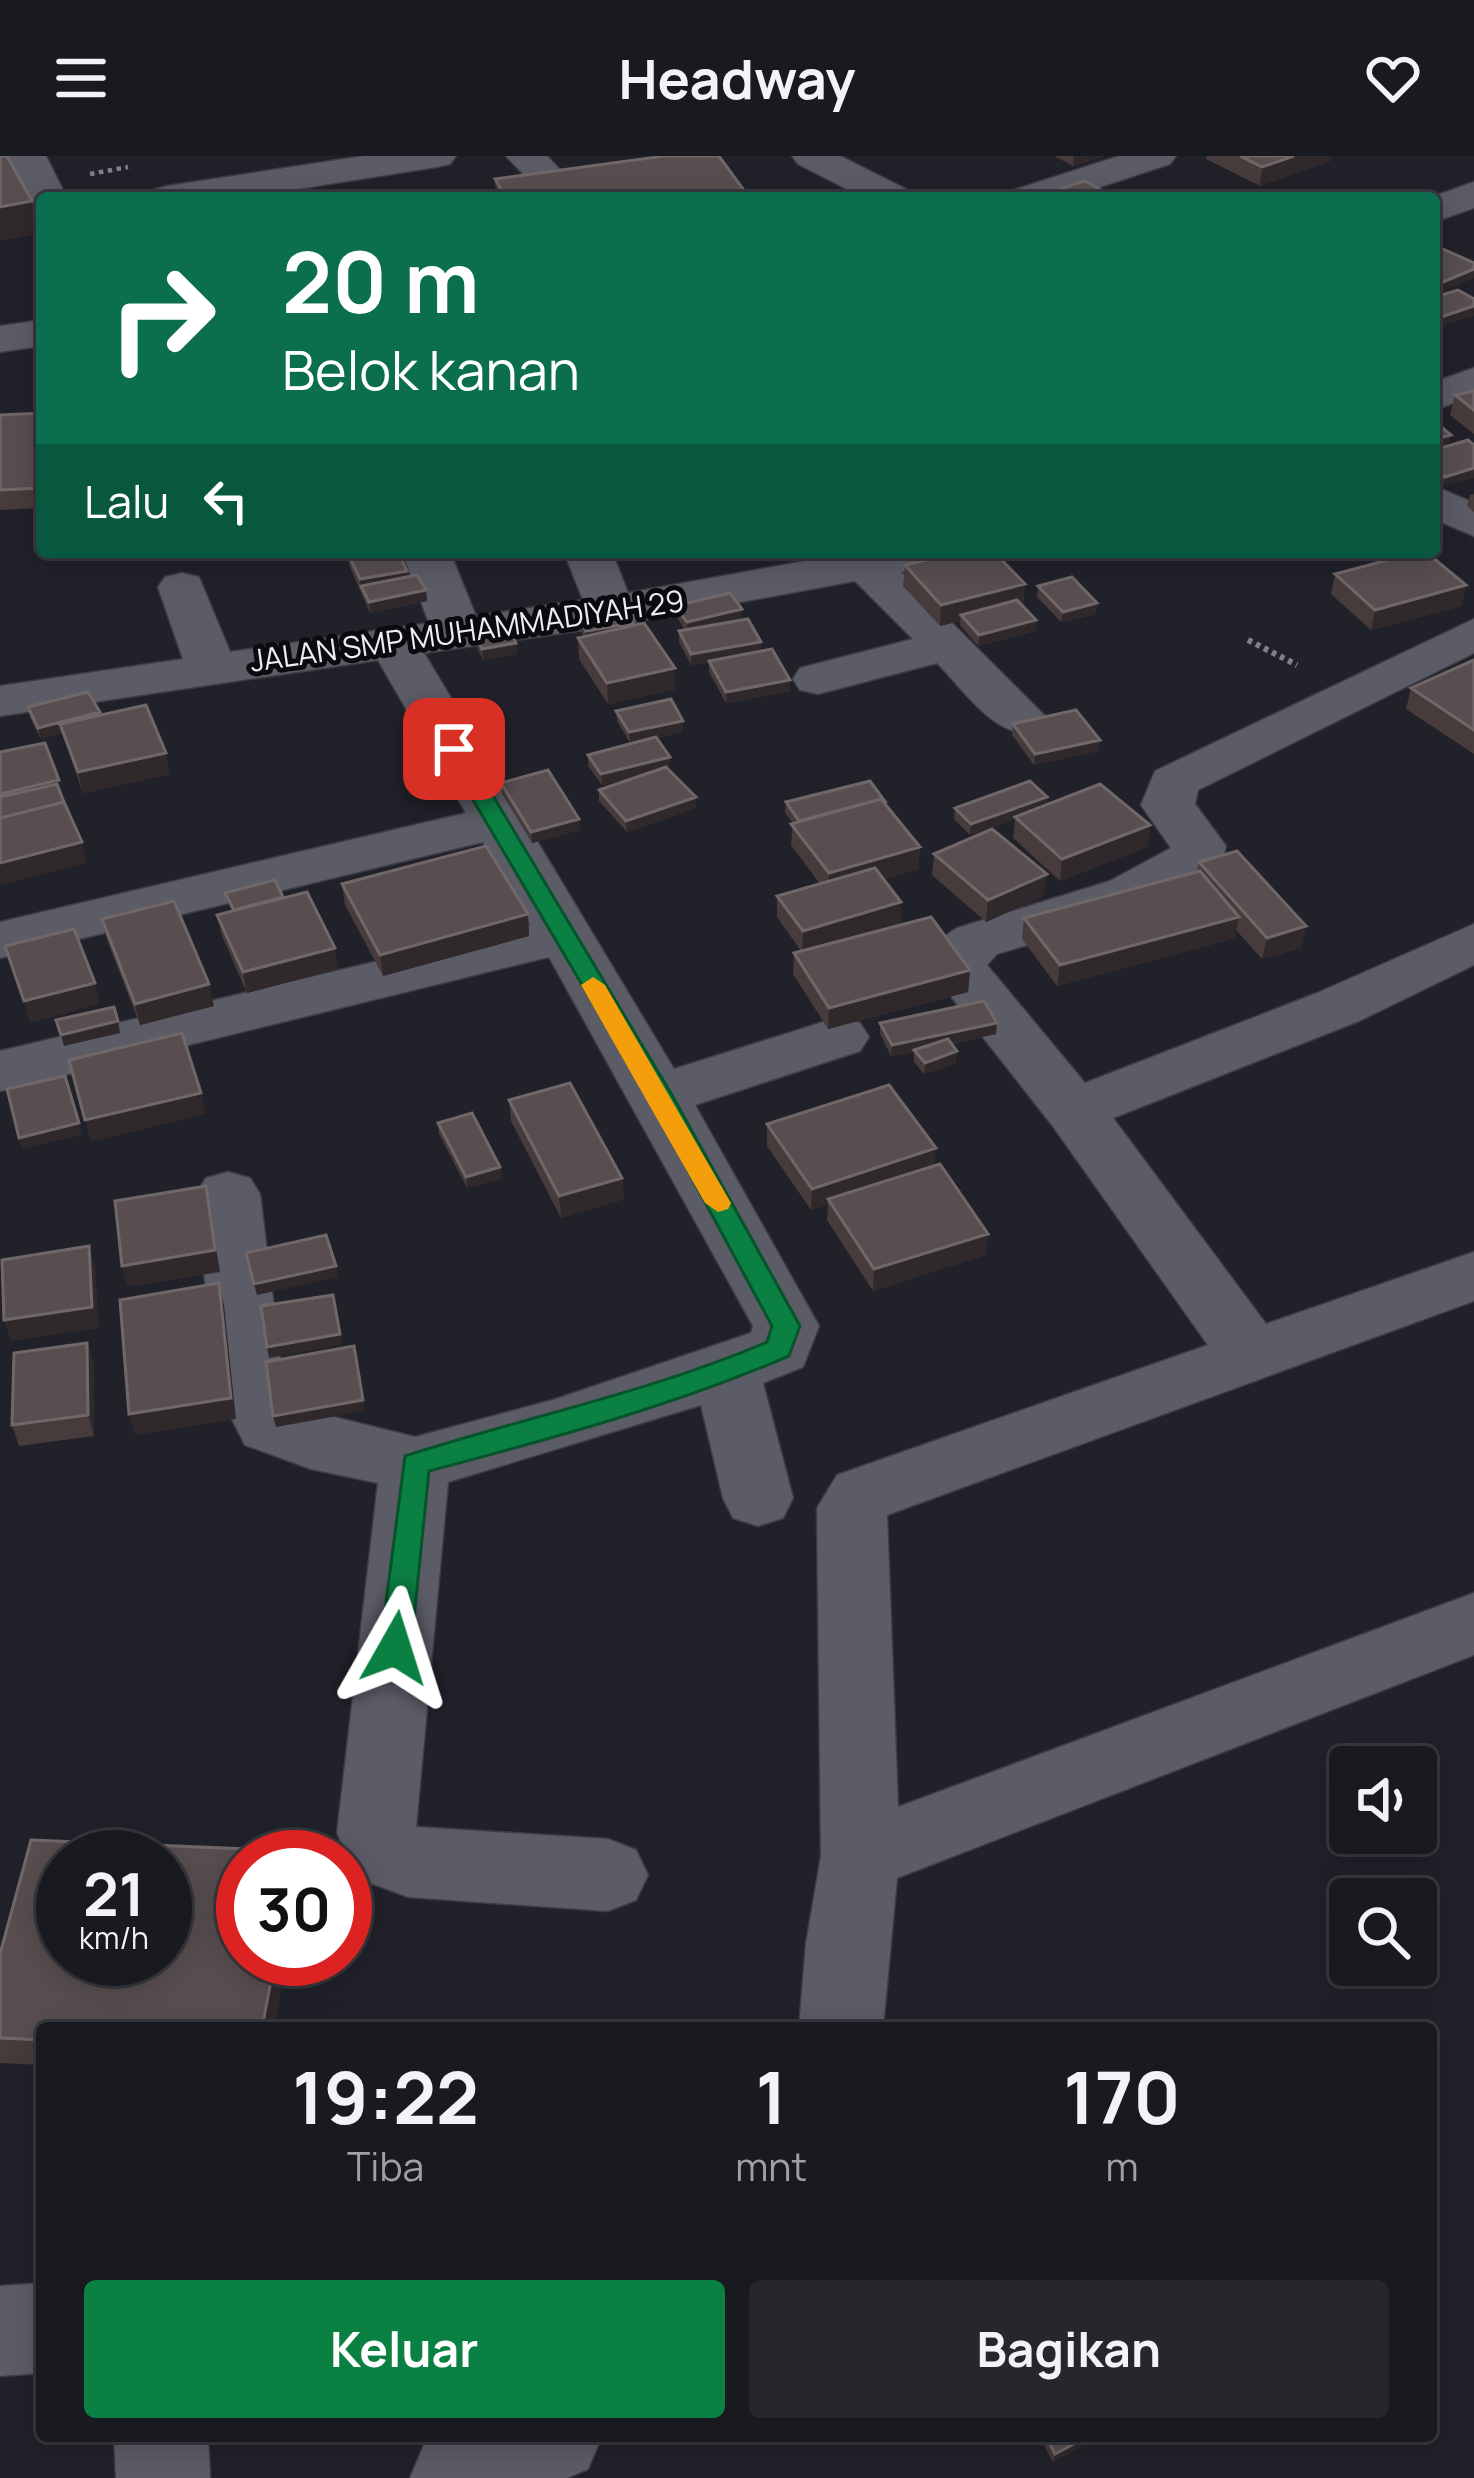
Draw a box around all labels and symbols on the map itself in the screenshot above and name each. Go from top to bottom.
street label: JALAN SMP MUHAMMADIYAH 29 [247,579,687,681]
pin [403,698,505,800]
position arrow [332,1585,458,1711]
speed limit sign: 30 [216,1830,372,1986]

